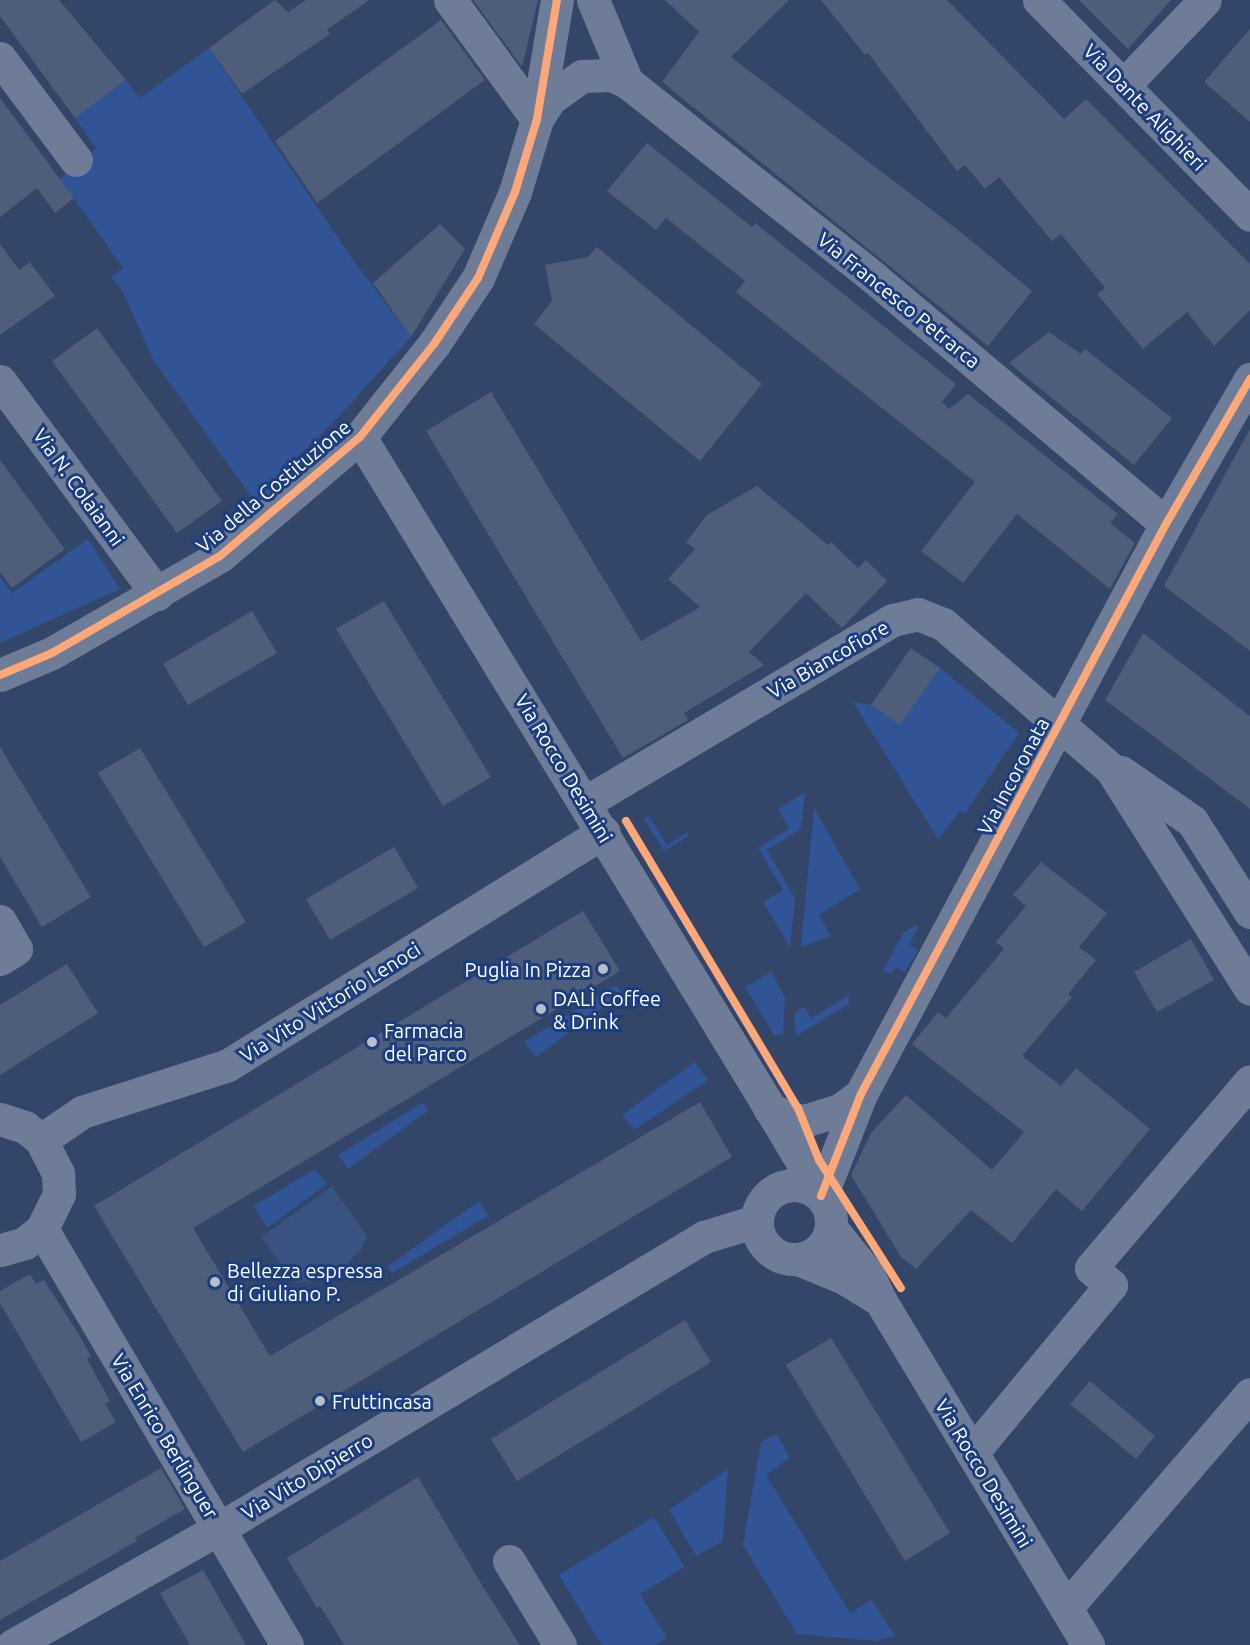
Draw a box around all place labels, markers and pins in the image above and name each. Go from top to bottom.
place label: Puglia In Pizza [465,957,591,981]
marker: Puglia In Pizza [596,962,610,976]
place label: DALÌ Coffee & Drink [553,986,661,1033]
marker: DALÌ Coffee & Drink [534,1002,548,1016]
place label: Farmacia del Parco [384,1018,467,1065]
marker: Farmacia del Parco [365,1035,379,1049]
place label: Bellezza espressa di Giuliano P. [227,1258,383,1305]
marker: Bellezza espressa di Giuliano P. [208,1275,222,1289]
place label: Fruttincasa [332,1389,432,1413]
marker: Fruttincasa [313,1394,327,1408]

